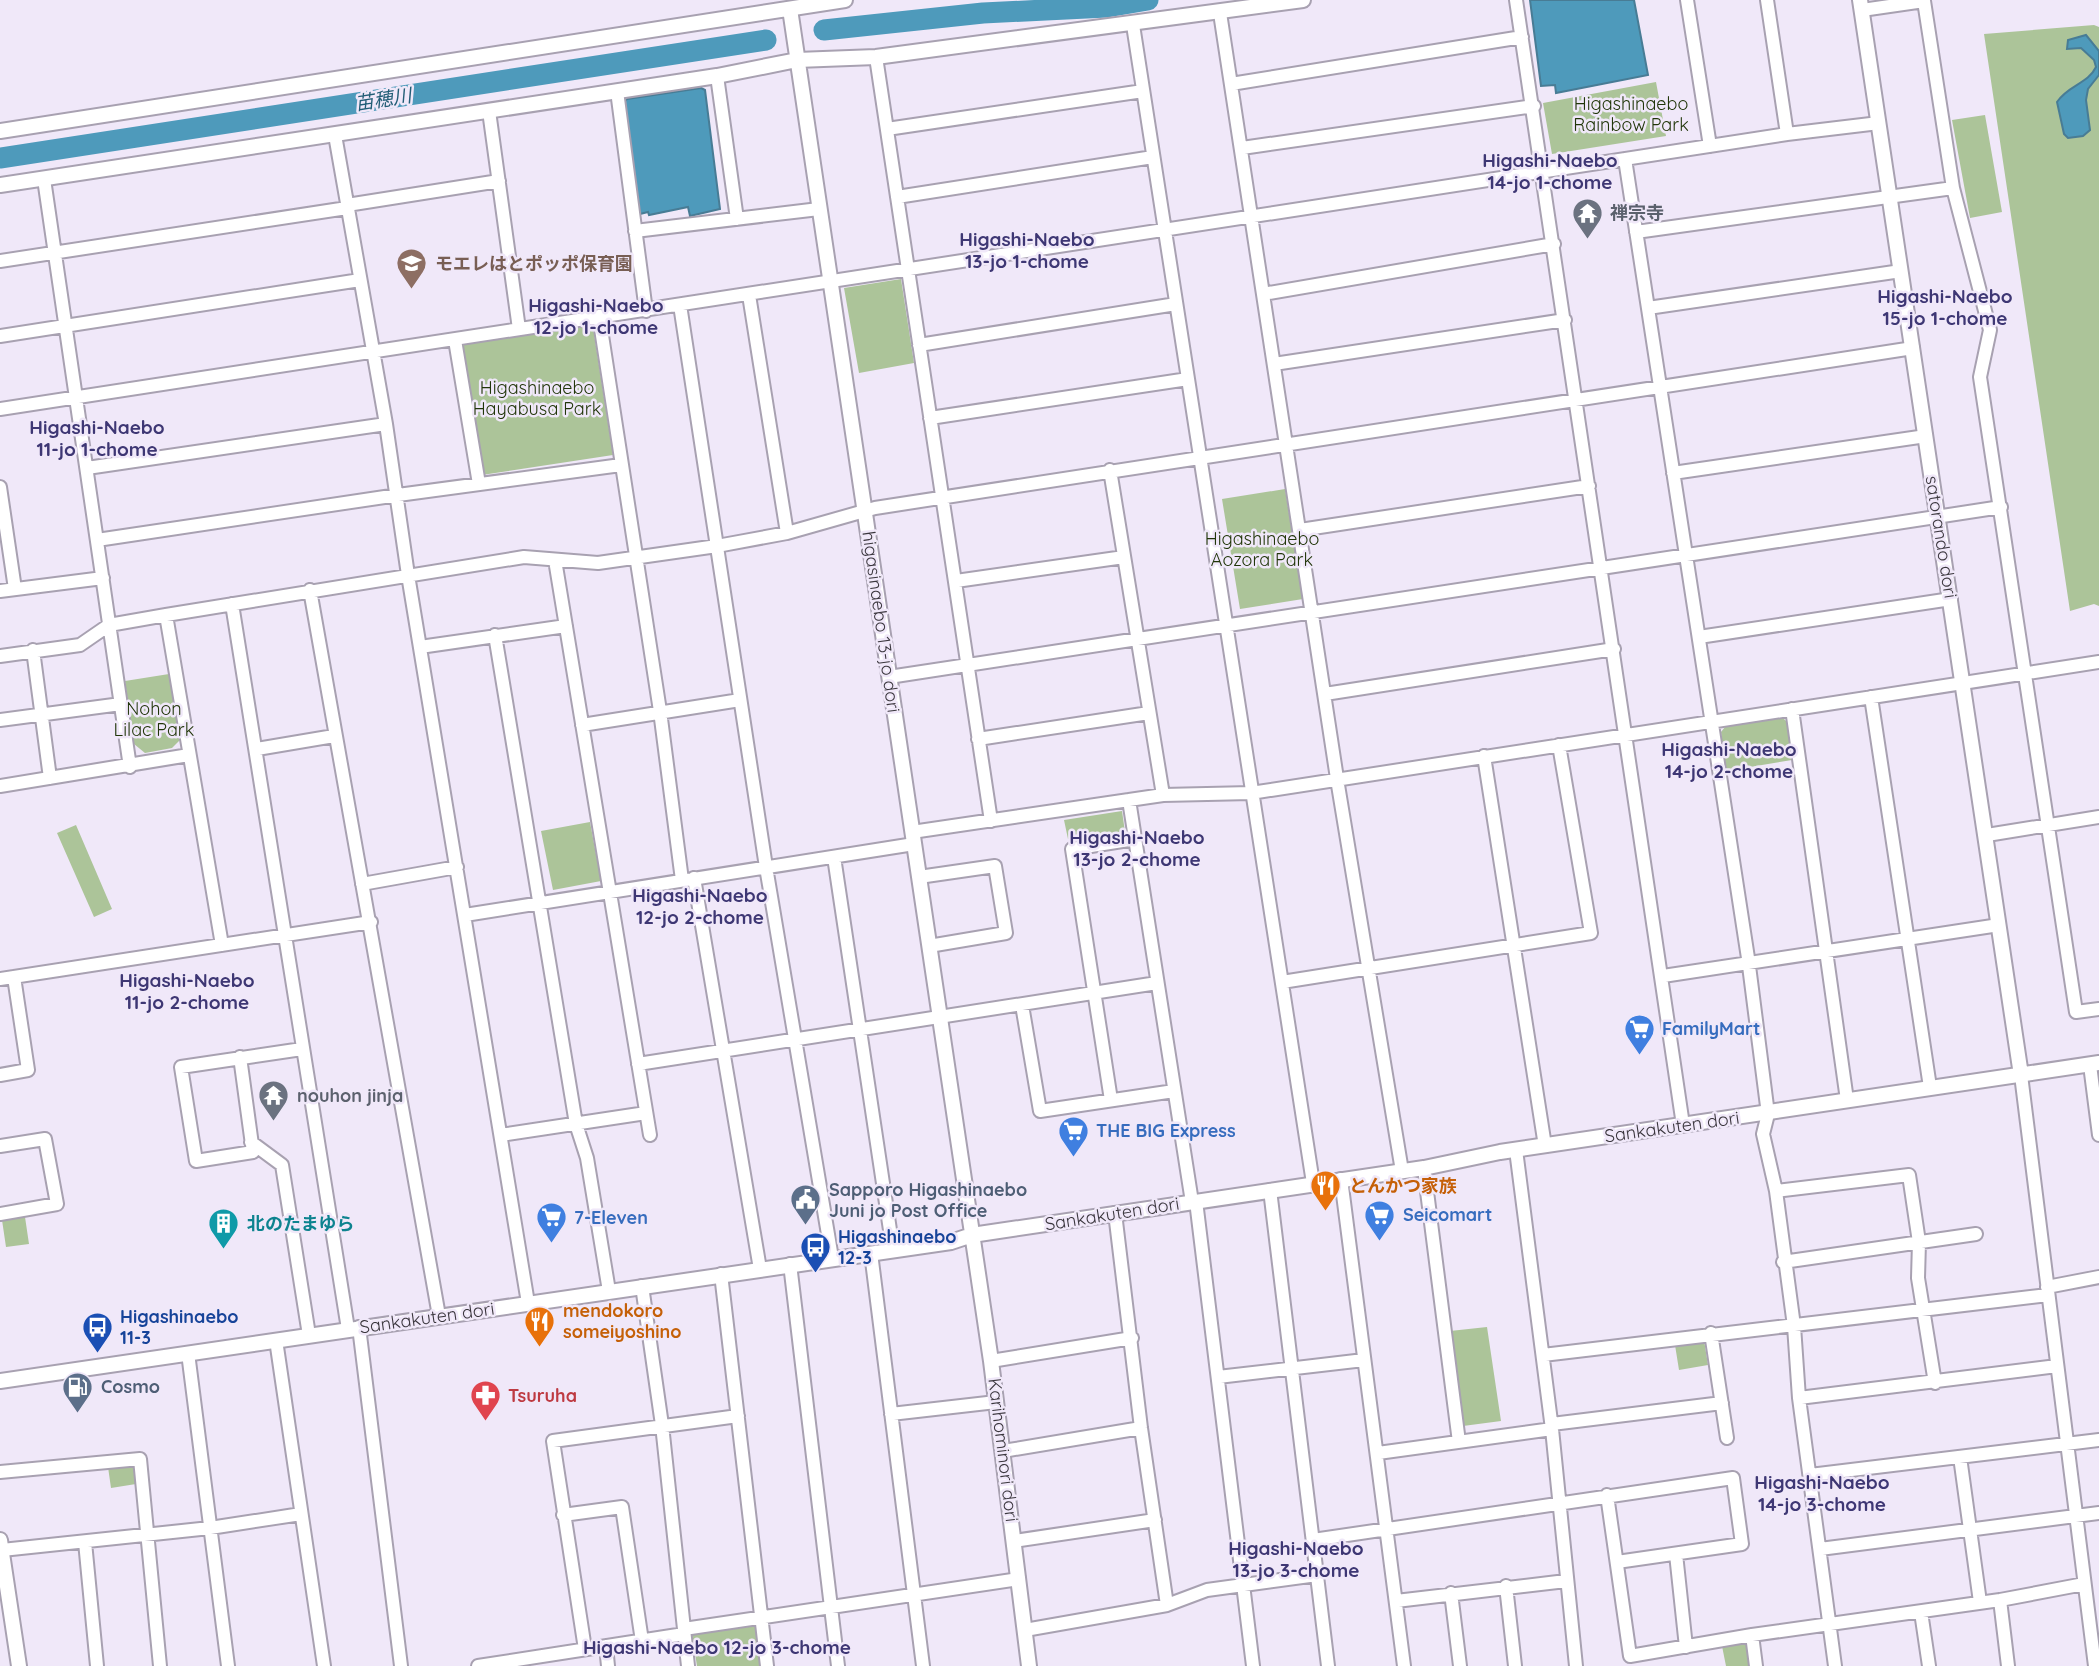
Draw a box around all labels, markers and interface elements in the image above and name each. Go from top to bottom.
water label: 苗穂川 [353,82,415,115]
park label: Higashinaebo Rainbow Park [1573,92,1689,136]
district label: Higashi-Naebo 14-jo 1-chome [1482,148,1618,194]
temple icon: 禅宗寺 [1570,196,1604,240]
place label: 禅宗寺 [1610,201,1664,224]
district label: Higashi-Naebo 13-jo 1-chome [959,227,1095,273]
school or university icon: モエレはとポッポ保育園 [395,247,429,291]
place label: モエレはとポッポ保育園 [435,252,633,275]
district label: Higashi-Naebo 15-jo 1-chome [1877,284,2013,330]
district label: Higashi-Naebo 12-jo 1-chome [528,293,664,339]
park label: Higashinaebo Hayabusa Park [473,376,601,420]
district label: Higashi-Naebo 11-jo 1-chome [29,415,165,461]
street label: satorando dori [1920,474,1963,600]
park label: Higashinaebo Aozora Park [1205,527,1319,571]
street label: higasinaebo 13-jo dori [857,530,906,714]
park label: Nohon Lilac Park [114,697,194,741]
district label: Higashi-Naebo 14-jo 2-chome [1661,737,1797,783]
district label: Higashi-Naebo 13-jo 2-chome [1069,825,1205,871]
district label: Higashi-Naebo 12-jo 2-chome [632,883,768,929]
district label: Higashi-Naebo 11-jo 2-chome [119,968,255,1014]
supermarket icon: FamilyMart [1622,1012,1656,1056]
place label: FamilyMart [1662,1017,1760,1040]
temple icon: nouhon jinja [257,1079,291,1123]
place label: nouhon jinja [297,1084,403,1107]
street label: Sankakuten dori [1603,1106,1741,1147]
supermarket icon: THE BIG Express [1056,1114,1090,1158]
place label: THE BIG Express [1096,1119,1236,1142]
restaurant icon: とんかつ家族 [1309,1169,1343,1213]
place label: とんかつ家族 [1349,1174,1457,1197]
place label: Sapporo Higashinaebo Juni jo Post Office [829,1178,1027,1222]
public building icon: Sapporo Higashinaebo Juni jo Post Office [789,1183,823,1227]
street label: Sankakuten dori [1043,1192,1181,1235]
supermarket icon: Seicomart [1363,1198,1397,1242]
supermarket icon: 7-Eleven [534,1201,568,1245]
place label: Seicomart [1403,1203,1492,1226]
place label: 7-Eleven [574,1206,648,1229]
building icon: 北のたまゆら [207,1207,241,1251]
place label: 北のたまゆら [247,1212,354,1235]
place label: Higashinaebo 12-3 [838,1225,957,1269]
bus stop icon: Higashinaebo 12-3 [798,1230,832,1274]
street label: Sankakuten dori [358,1297,496,1338]
place label: mendokoro someiyoshino [563,1299,682,1343]
restaurant icon: mendokoro someiyoshino [523,1304,557,1348]
place label: Higashinaebo 11-3 [120,1305,239,1349]
bus stop icon: Higashinaebo 11-3 [80,1310,114,1354]
fuel station icon: Cosmo [61,1370,95,1414]
place label: Cosmo [101,1375,160,1398]
street label: Karihominori dori [983,1377,1024,1523]
pharmacy icon: Tsuruha [468,1379,502,1423]
place label: Tsuruha [508,1384,577,1407]
district label: Higashi-Naebo 14-jo 3-chome [1754,1470,1890,1516]
district label: Higashi-Naebo 13-jo 3-chome [1228,1536,1364,1582]
district label: Higashi-Naebo 12-jo 3-chome [583,1635,851,1659]

